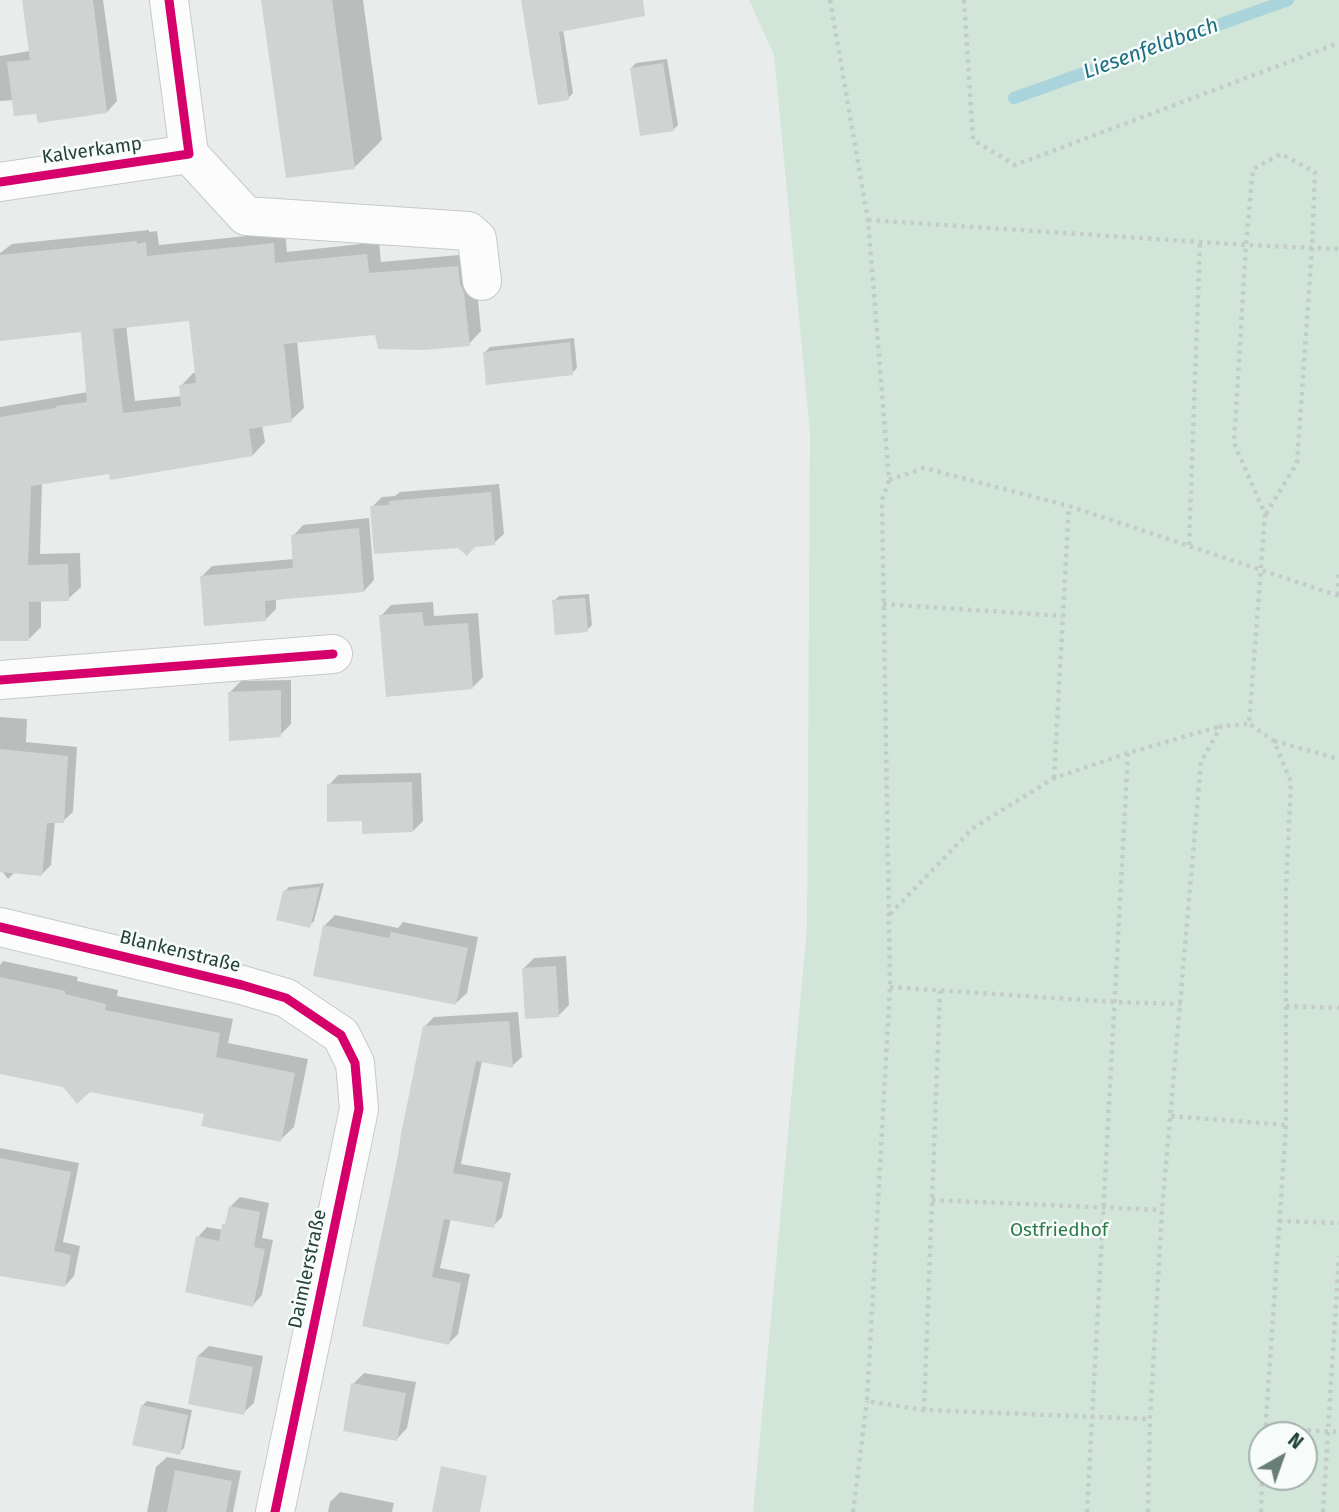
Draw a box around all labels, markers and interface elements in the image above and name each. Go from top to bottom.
water label: Liesenfeldbach [1080,13,1222,85]
street label: Kalverkamp [40,133,144,169]
street label: Blankenstraße [117,926,243,978]
street label: Daimlerstraße [284,1207,332,1331]
park label: Ostfriedhof [1010,1220,1108,1242]
north arrow [1248,1421,1318,1491]
text: N [1283,1428,1308,1454]

